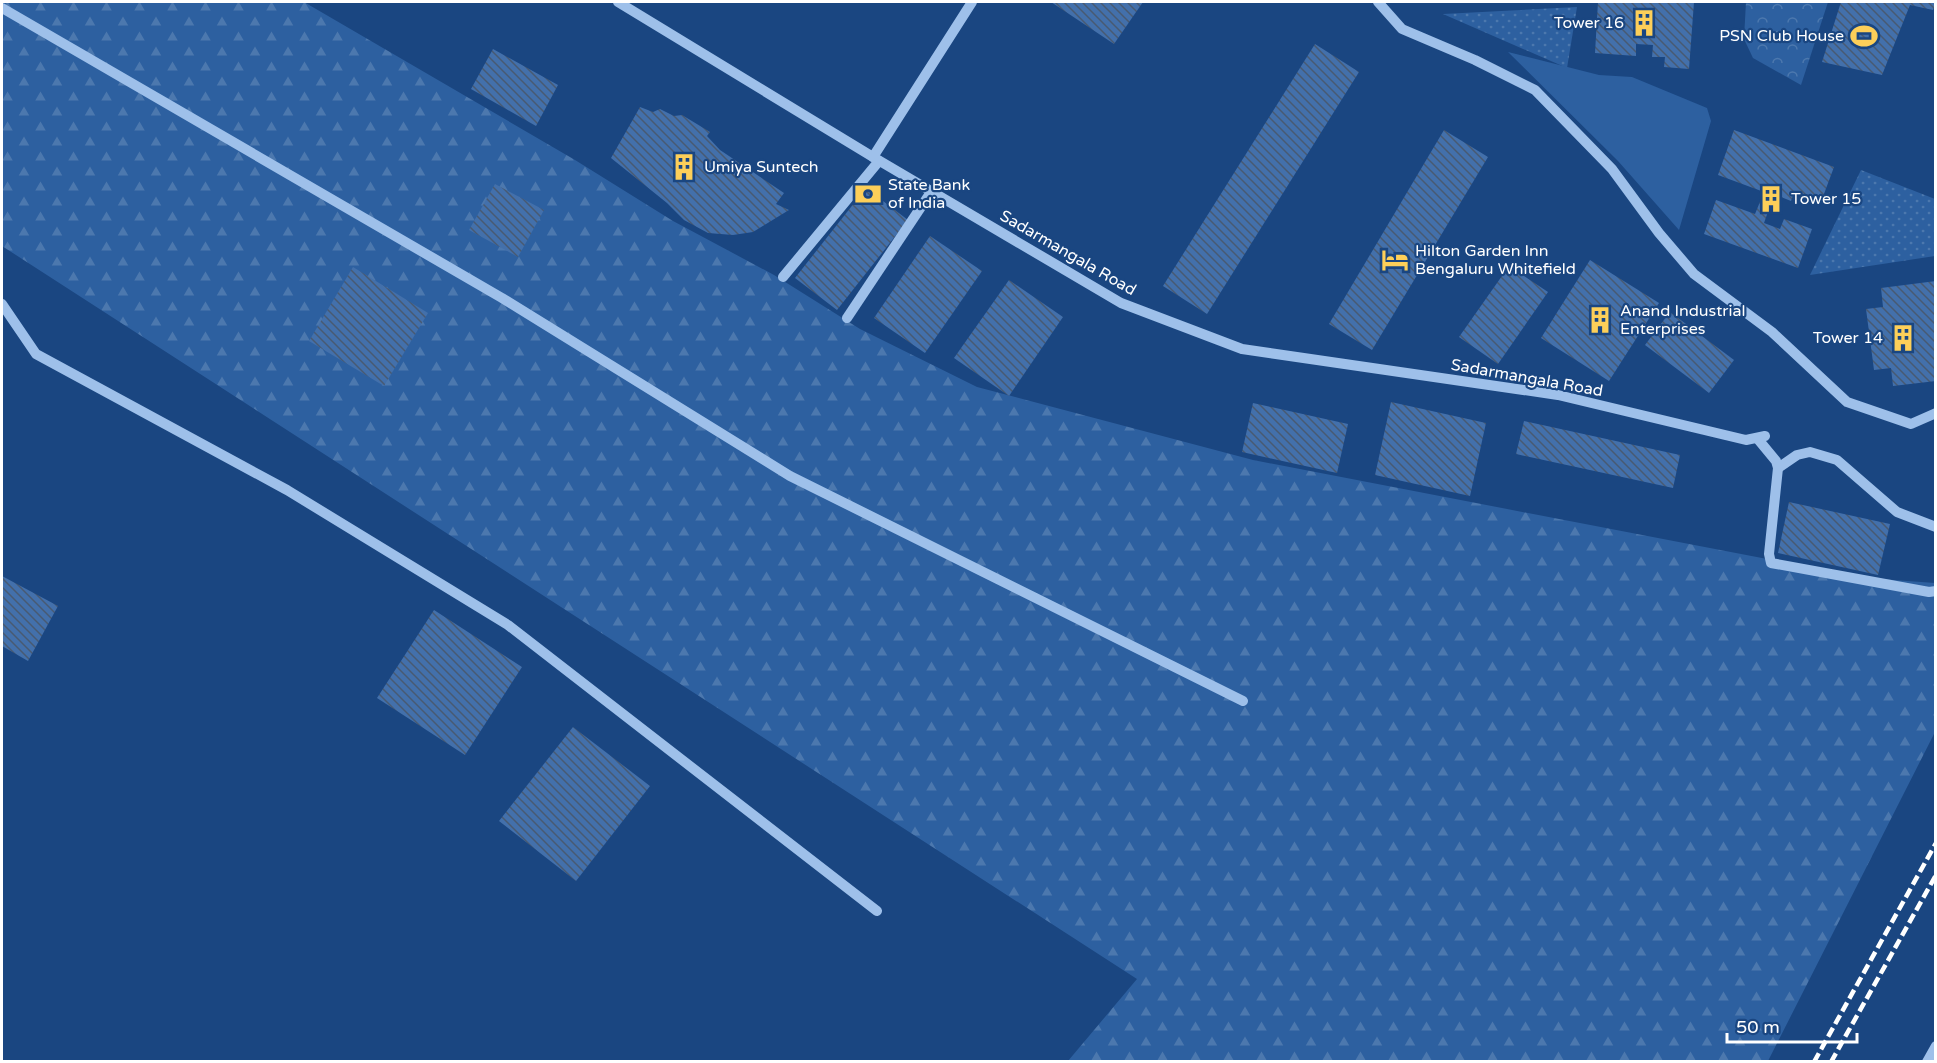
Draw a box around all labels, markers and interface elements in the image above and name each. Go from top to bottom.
building icon: Tower 16 [1629,8,1659,38]
place label: Tower 16 [1554,13,1624,33]
sports icon: PSN Club House [1849,21,1879,51]
place label: PSN Club House [1719,26,1844,46]
building icon: Umiya Suntech [669,152,699,182]
place label: Umiya Suntech [704,157,819,177]
place label: State Bank of India [888,175,970,213]
bank icon: State Bank of India [853,179,883,209]
building icon: Tower 15 [1756,184,1786,214]
place label: Tower 15 [1791,189,1861,209]
street label: Sadarmangala Road [996,206,1140,300]
place label: Hilton Garden Inn Bengaluru Whitefield [1415,241,1576,279]
hotel icon: Hilton Garden Inn Bengaluru Whitefield [1380,245,1410,275]
place label: Anand Industrial Enterprises [1620,301,1745,339]
building icon: Anand Industrial Enterprises [1585,305,1615,335]
building icon: Tower 14 [1888,323,1918,353]
place label: Tower 14 [1813,328,1883,348]
street label: Sadarmangala Road [1449,355,1605,401]
scale bar [1727,1006,1858,1044]
text: 50 m [1736,1016,1780,1038]

